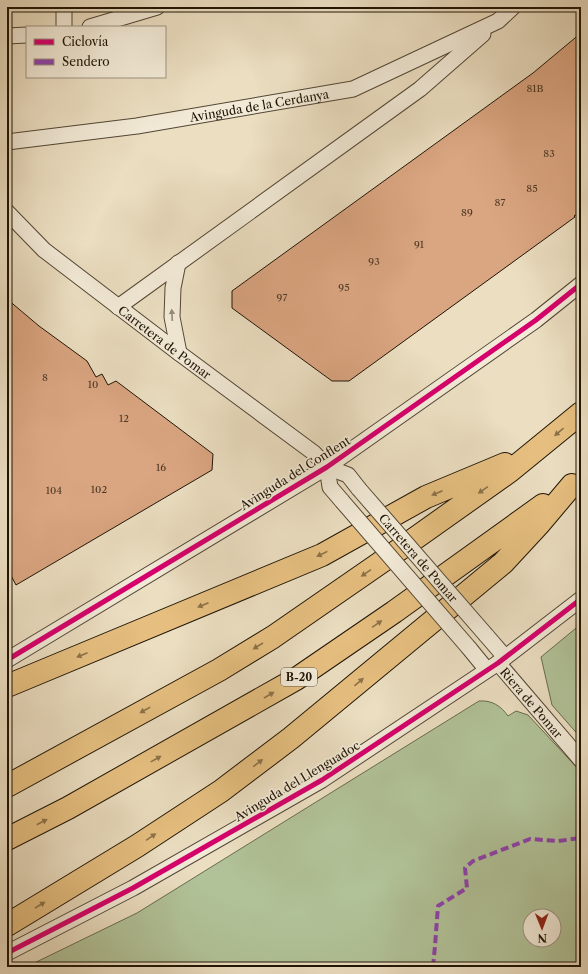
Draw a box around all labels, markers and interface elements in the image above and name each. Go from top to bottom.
legend [26,26,166,78]
text: Ciclovía [62,34,109,49]
text: Sendero [62,54,110,69]
house number: 81B [526,82,544,95]
street label: Avinguda de la Cerdanya [187,86,331,125]
house number: 83 [543,147,555,160]
house number: 85 [526,182,538,195]
house number: 87 [495,196,505,209]
house number: 89 [461,206,473,219]
house number: 91 [414,238,425,251]
house number: 93 [368,255,380,268]
house number: 95 [338,281,350,294]
house number: 97 [277,291,287,304]
street label: Carretera de Pomar [116,302,214,382]
one-way arrow [169,309,176,321]
house number: 8 [42,371,48,384]
house number: 10 [88,378,98,391]
house number: 12 [119,412,129,425]
one-way arrow [554,427,564,436]
street label: Avinguda del Conflent [236,433,354,514]
house number: 16 [156,461,166,474]
house number: 102 [91,483,107,496]
house number: 104 [46,484,62,497]
one-way arrow [478,486,489,494]
one-way arrow [430,490,442,496]
street label: Carretera de Pomar [376,510,461,605]
one-way arrow [317,551,328,557]
one-way arrow [360,569,371,577]
one-way arrow [196,602,208,608]
one-way arrow [372,620,383,627]
one-way arrow [252,642,264,649]
one-way arrow [76,652,88,658]
street label: Riera de Pomar [497,664,566,741]
road number: B-20 [281,668,317,686]
one-way arrow [354,677,365,686]
one-way arrow [263,692,275,699]
one-way arrow [139,707,151,714]
street label: Avinguda del Llenguadoc [231,738,362,825]
one-way arrow [150,756,162,762]
one-way arrow [253,759,263,767]
one-way arrow [36,818,48,825]
one-way arrow [146,833,156,841]
one-way arrow [34,902,46,909]
north arrow [522,908,562,948]
text: N [537,931,547,945]

